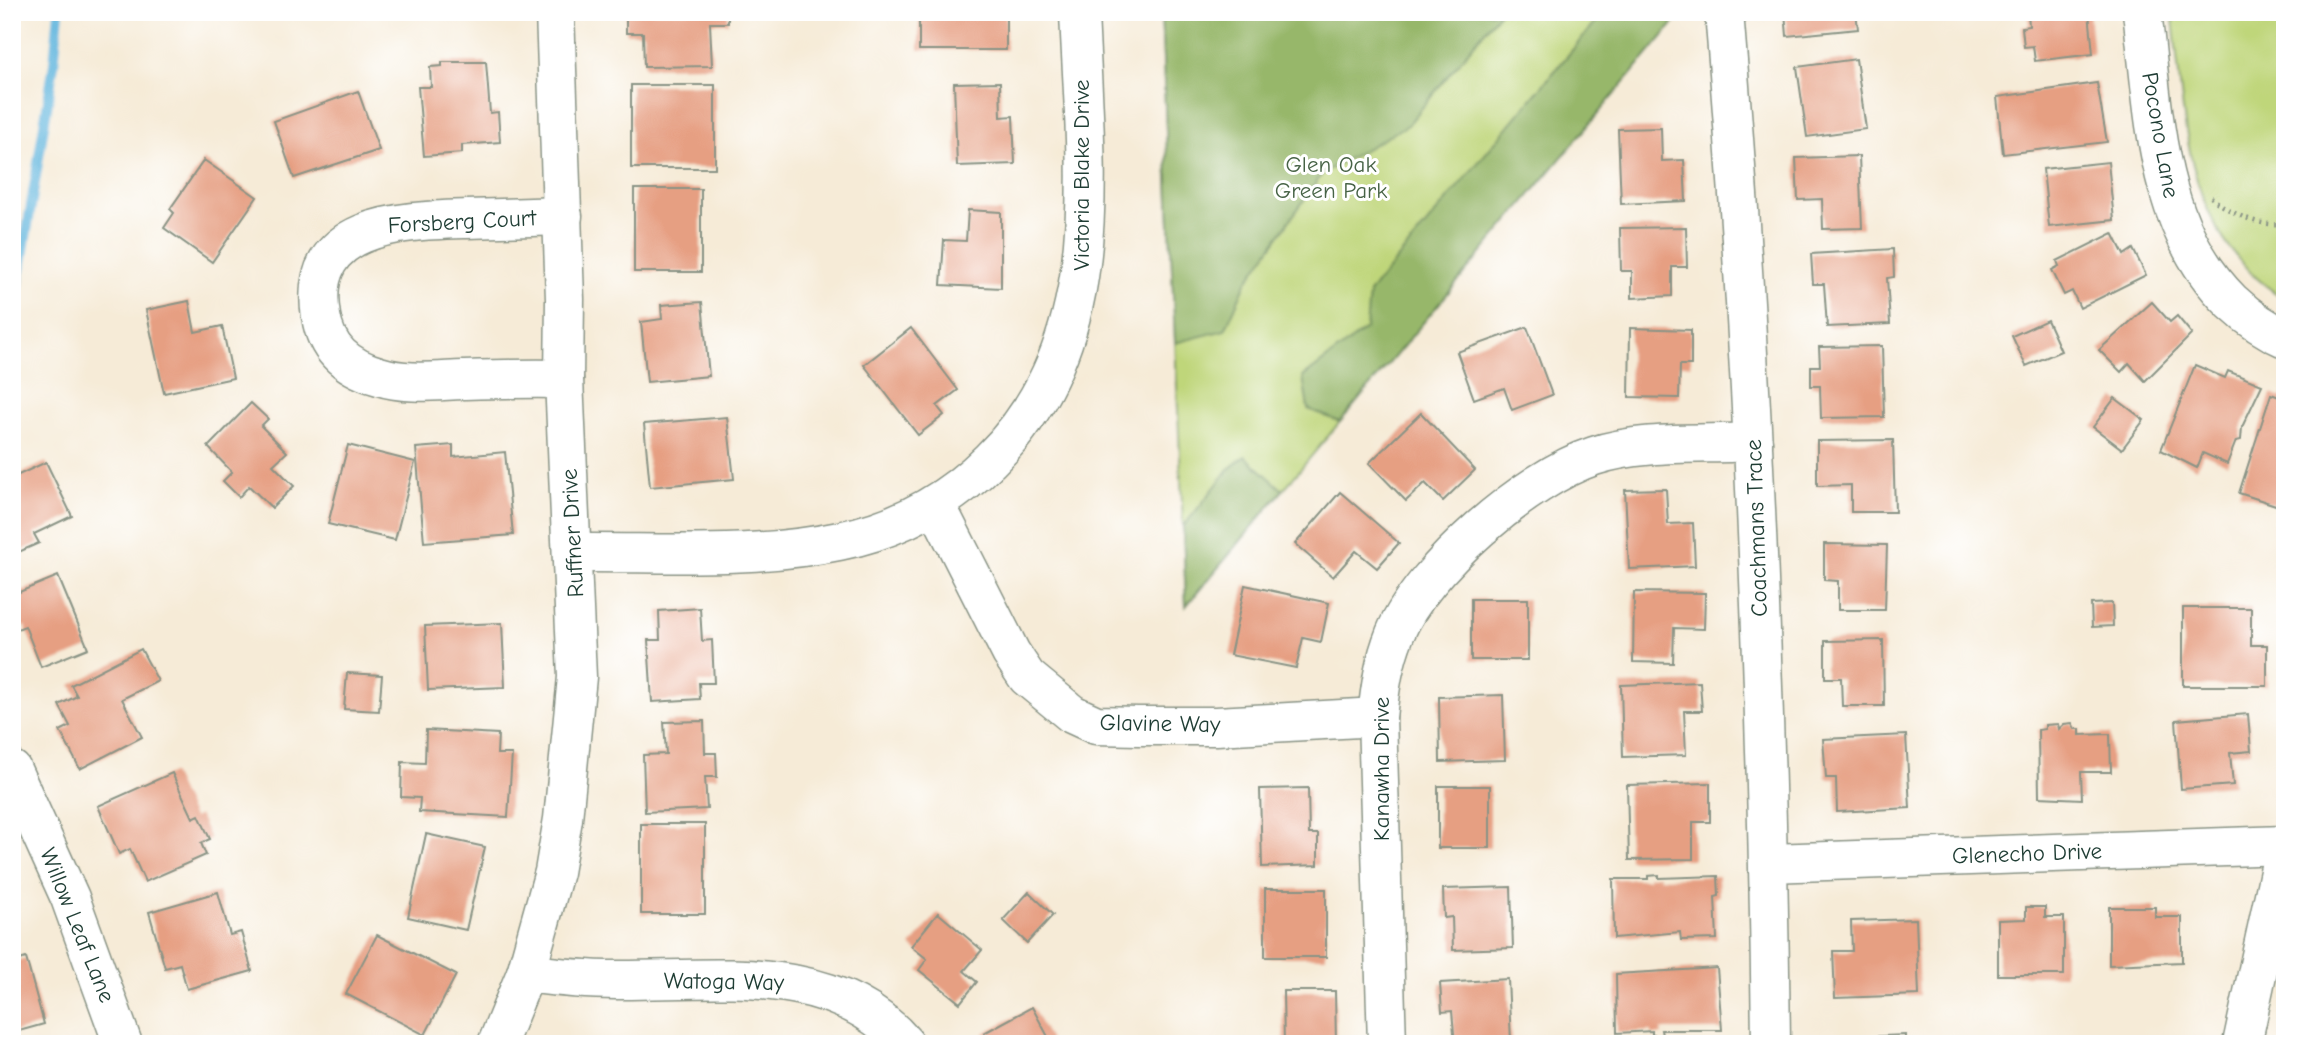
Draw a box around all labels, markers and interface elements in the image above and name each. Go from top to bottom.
street label: Pocono Lane [2136,70,2185,200]
street label: Victoria Blake Drive [1068,79,1095,271]
park label: Glen Oak Green Park [1275,151,1387,204]
street label: Forsberg Court [387,204,538,239]
street label: Coachmans Trace [1740,439,1773,617]
street label: Ruffner Drive [556,468,589,598]
street label: Kanawha Drive [1368,697,1395,841]
street label: Glavine Way [1099,709,1221,738]
street label: Glenecho Drive [1952,837,2102,870]
street label: Willow Leaf Lane [34,844,121,1006]
street label: Watoga Way [663,967,785,996]

